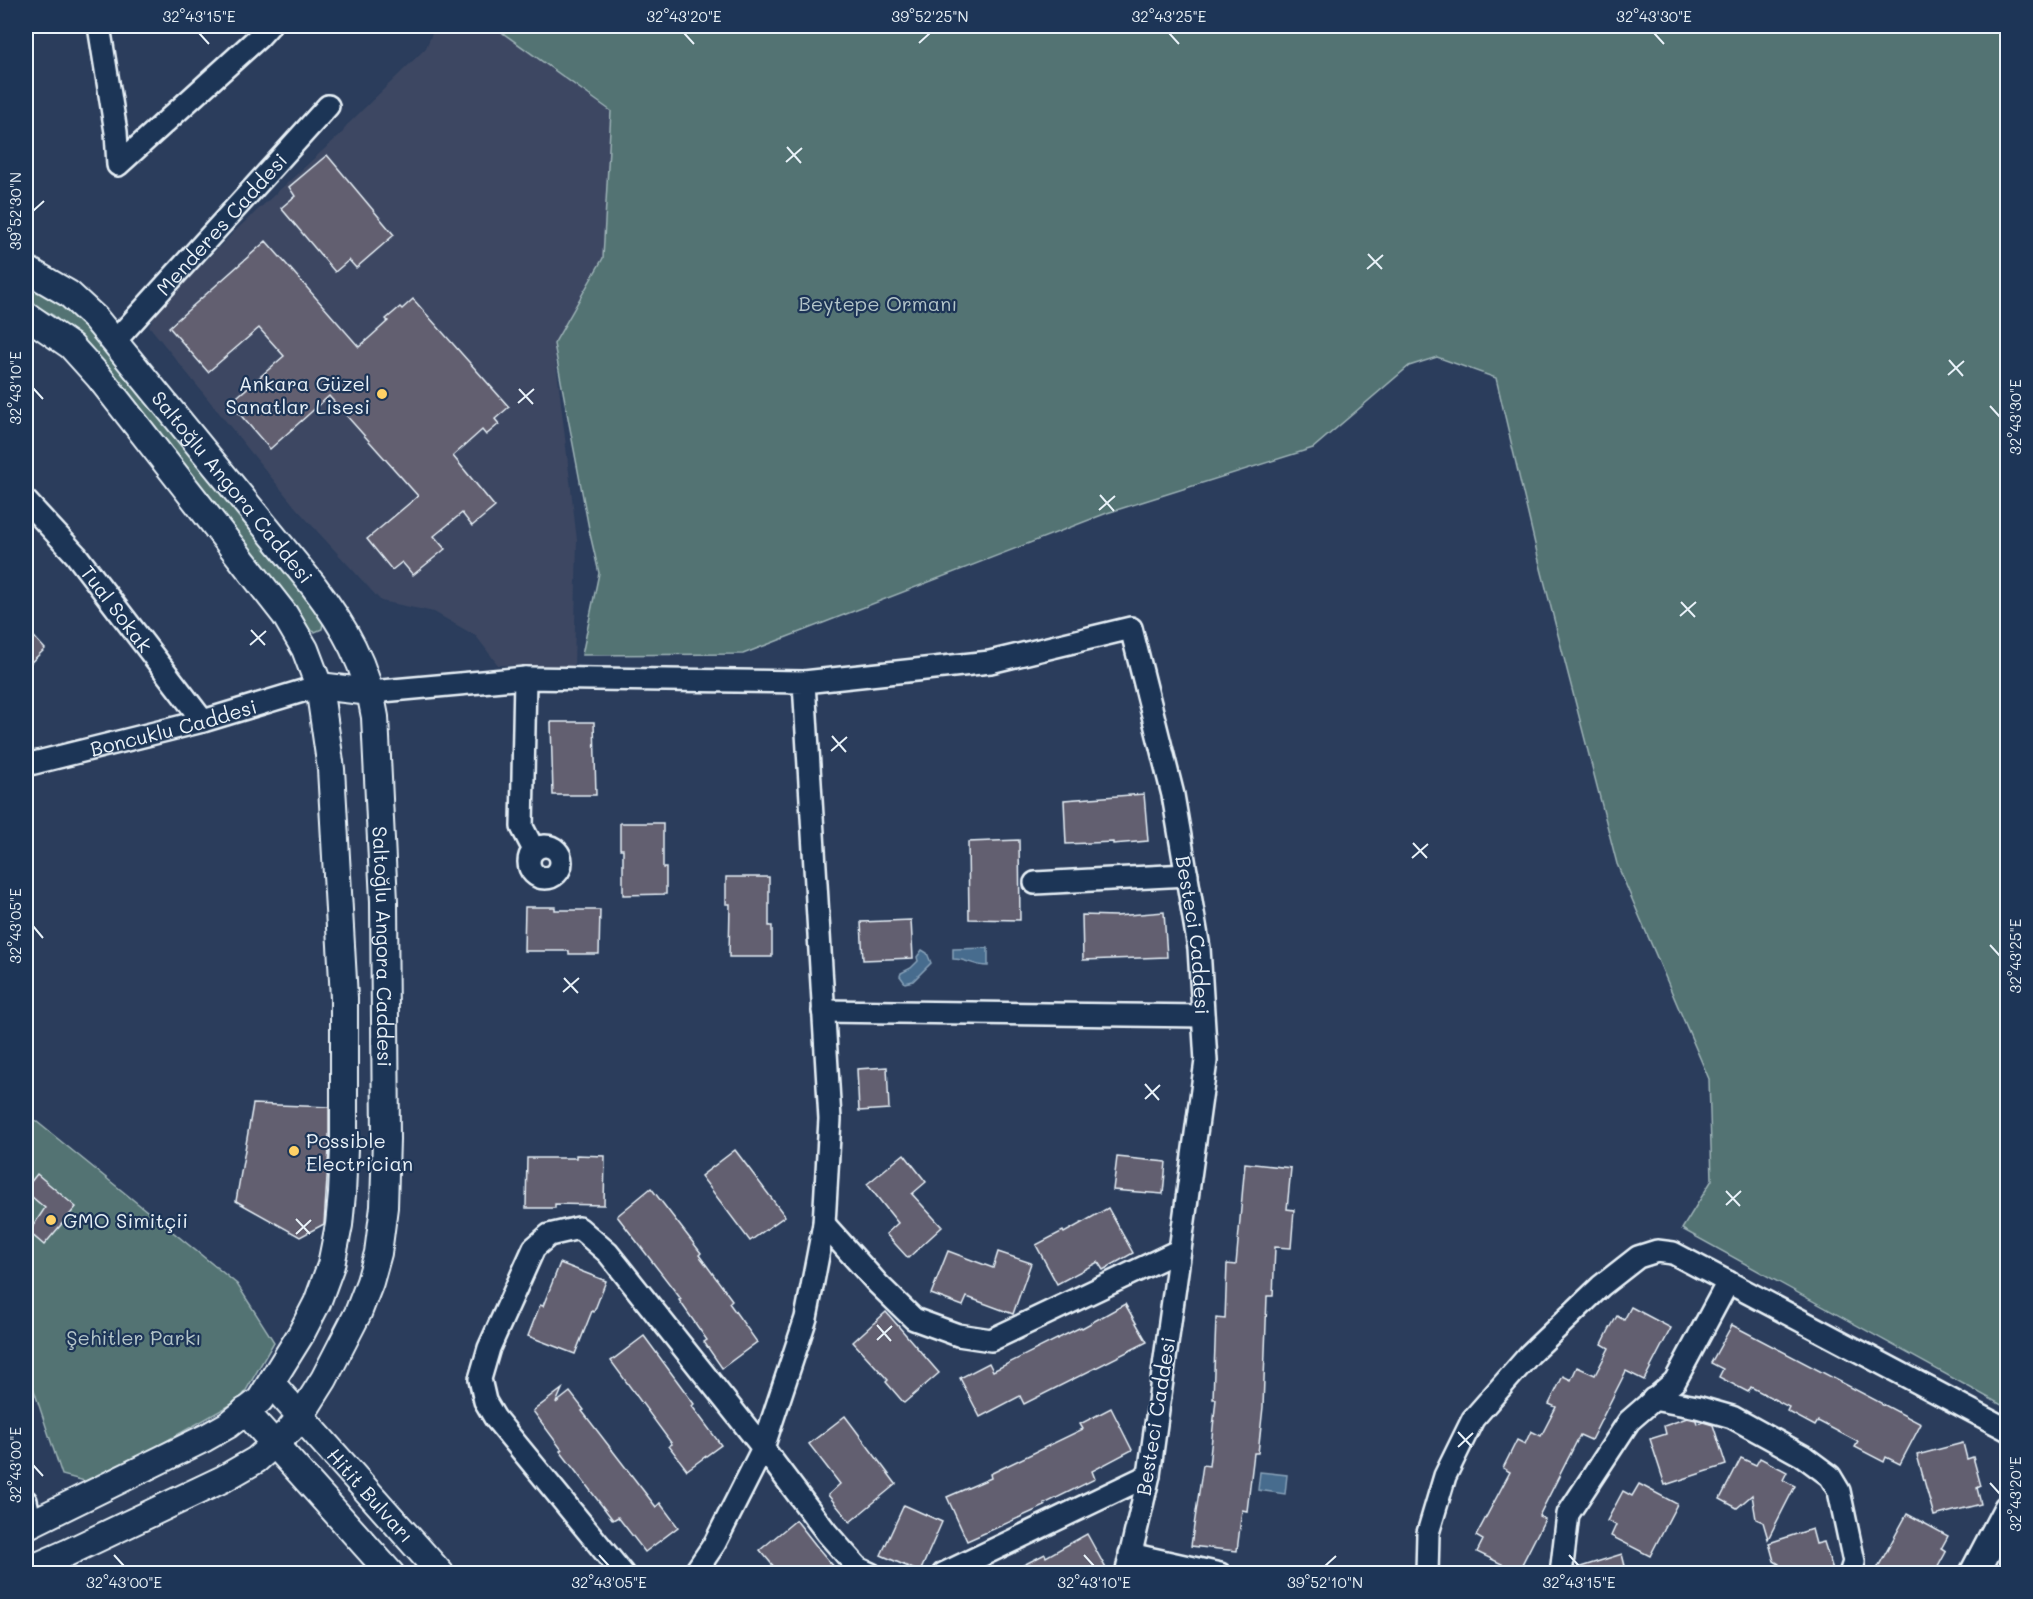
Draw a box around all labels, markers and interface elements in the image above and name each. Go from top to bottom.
text: 32°43'15"E [162,6,236,26]
text: 32°43'20"E [646,6,722,26]
text: 39°52'25"N [891,6,969,26]
text: 32°43'25"E [1132,6,1207,26]
text: 32°43'30"E [1616,6,1692,26]
street label: Menderes Caddesi [150,147,292,301]
text: 39°52'30"N [5,172,25,250]
park label: Beytepe Ormanı [798,290,958,316]
text: 32°43'10"E [5,351,25,425]
place label: Ankara Güzel Sanatlar Lisesi [225,370,370,419]
text: 32°43'30"E [2005,379,2025,455]
street label: Saltoğlu Angora Caddesi [146,385,319,588]
marker: Ankara Güzel Sanatlar Lisesi [375,387,389,401]
street label: Tual Sokak [75,560,159,657]
street label: Boncuklu Caddesi [87,693,260,762]
street label: Saltoğlu Angora Caddesi [367,825,398,1067]
street label: Besteci Caddesi [1170,853,1216,1015]
text: 32°43'05"E [5,888,25,964]
text: 32°43'25"E [2005,918,2025,993]
place label: Possible Electrician [306,1127,413,1176]
marker: Possible Electrician [287,1144,301,1158]
place label: GMO Simitçii [63,1207,188,1233]
marker: GMO Simitçii [44,1213,58,1227]
park label: Şehitler Parkı [66,1324,202,1350]
street label: Besteci Caddesi [1130,1335,1180,1497]
text: 32°43'00"E [5,1426,25,1503]
street label: Hitit Bulvarı [322,1442,420,1548]
text: 32°43'20"E [2005,1456,2025,1532]
text: 32°43'00"E [86,1572,163,1592]
text: 32°43'05"E [571,1572,647,1592]
text: 32°43'10"E [1057,1572,1131,1592]
text: 39°52'10"N [1287,1572,1363,1592]
text: 32°43'15"E [1542,1572,1616,1592]

